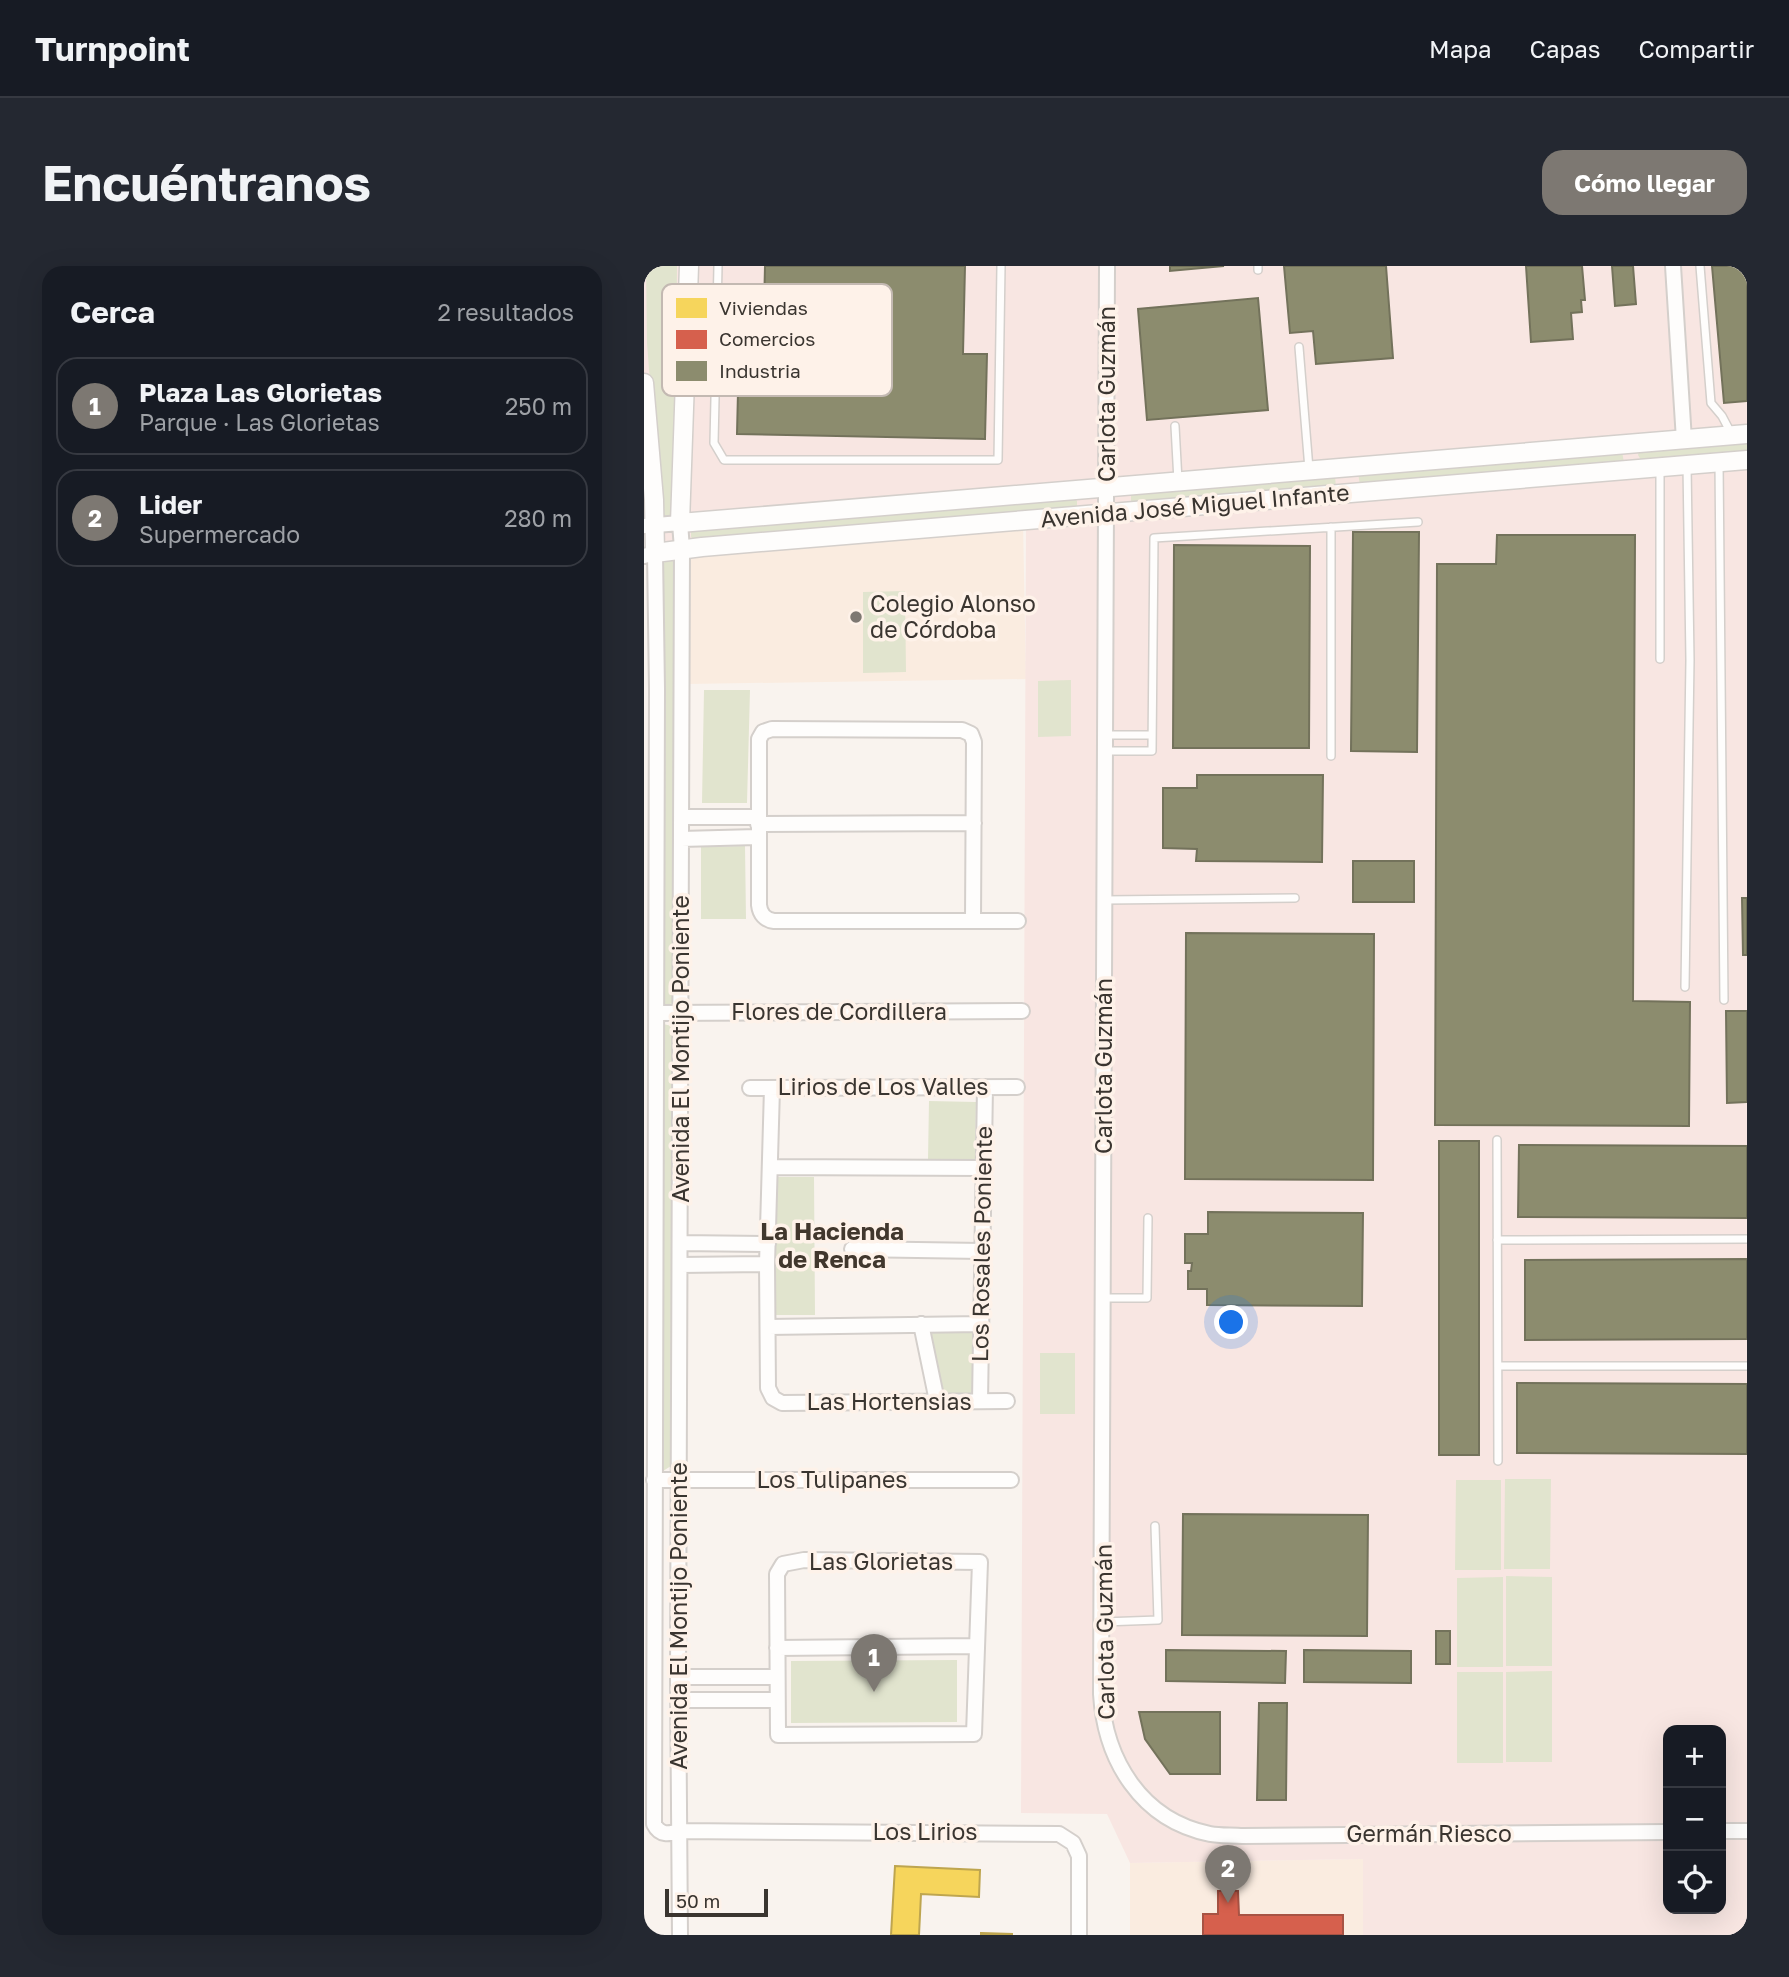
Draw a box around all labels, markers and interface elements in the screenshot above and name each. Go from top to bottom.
text: Turnpoint [35,29,190,68]
text: Mapa [1429,34,1492,63]
text: Capas [1530,34,1600,63]
text: Compartir [1638,34,1754,63]
button: Cómo llegar [1542,150,1747,215]
text: Encuéntranos [42,153,371,212]
legend [662,284,892,396]
text: Cerca [70,294,155,330]
text: Viviendas [719,296,808,319]
text: 2 resultados [437,298,574,326]
street label: Carlota Guzmán [1092,306,1120,482]
text: Comercios [719,327,815,350]
text: Industria [719,359,801,382]
text: Plaza Las Glorietas [139,377,382,408]
text: 1 [89,392,101,420]
text: 250 m [505,392,572,420]
text: Parque · Las Glorietas [139,408,380,436]
street label: Avenida José Miguel Infante [1039,478,1351,532]
text: Lider [139,489,202,520]
text: 2 [88,504,102,532]
text: 280 m [504,504,572,532]
text: Supermercado [139,520,300,548]
place label: Colegio Alonso de Córdoba [870,589,1036,643]
marker: Colegio Alonso de Córdoba [848,609,864,625]
street label: Avenida El Montijo Poniente [666,895,694,1203]
street label: Carlota Guzmán [1089,978,1117,1154]
street label: Flores de Cordillera [731,997,947,1025]
street label: Lirios de Los Valles [777,1072,989,1100]
street label: Los Rosales Poniente [965,1126,997,1362]
district label: La Hacienda de Renca [760,1216,904,1273]
your location [1214,1305,1248,1339]
street label: Las Hortensias [806,1387,972,1415]
street label: Avenida El Montijo Poniente [664,1462,692,1770]
street label: Los Tulipanes [756,1465,908,1493]
street label: Carlota Guzmán [1088,1544,1120,1720]
street label: Las Glorietas [809,1547,953,1575]
pin: 1 [851,1634,897,1692]
map controls [1663,1725,1726,1914]
button: + [1663,1725,1726,1788]
button: − [1663,1788,1726,1851]
street label: Los Lirios [872,1817,978,1845]
street label: Germán Riesco [1346,1819,1512,1847]
pin: 2 [1205,1845,1251,1903]
button: locate [1663,1851,1726,1914]
scale bar [665,1886,768,1918]
text: 50 m [676,1889,720,1912]

